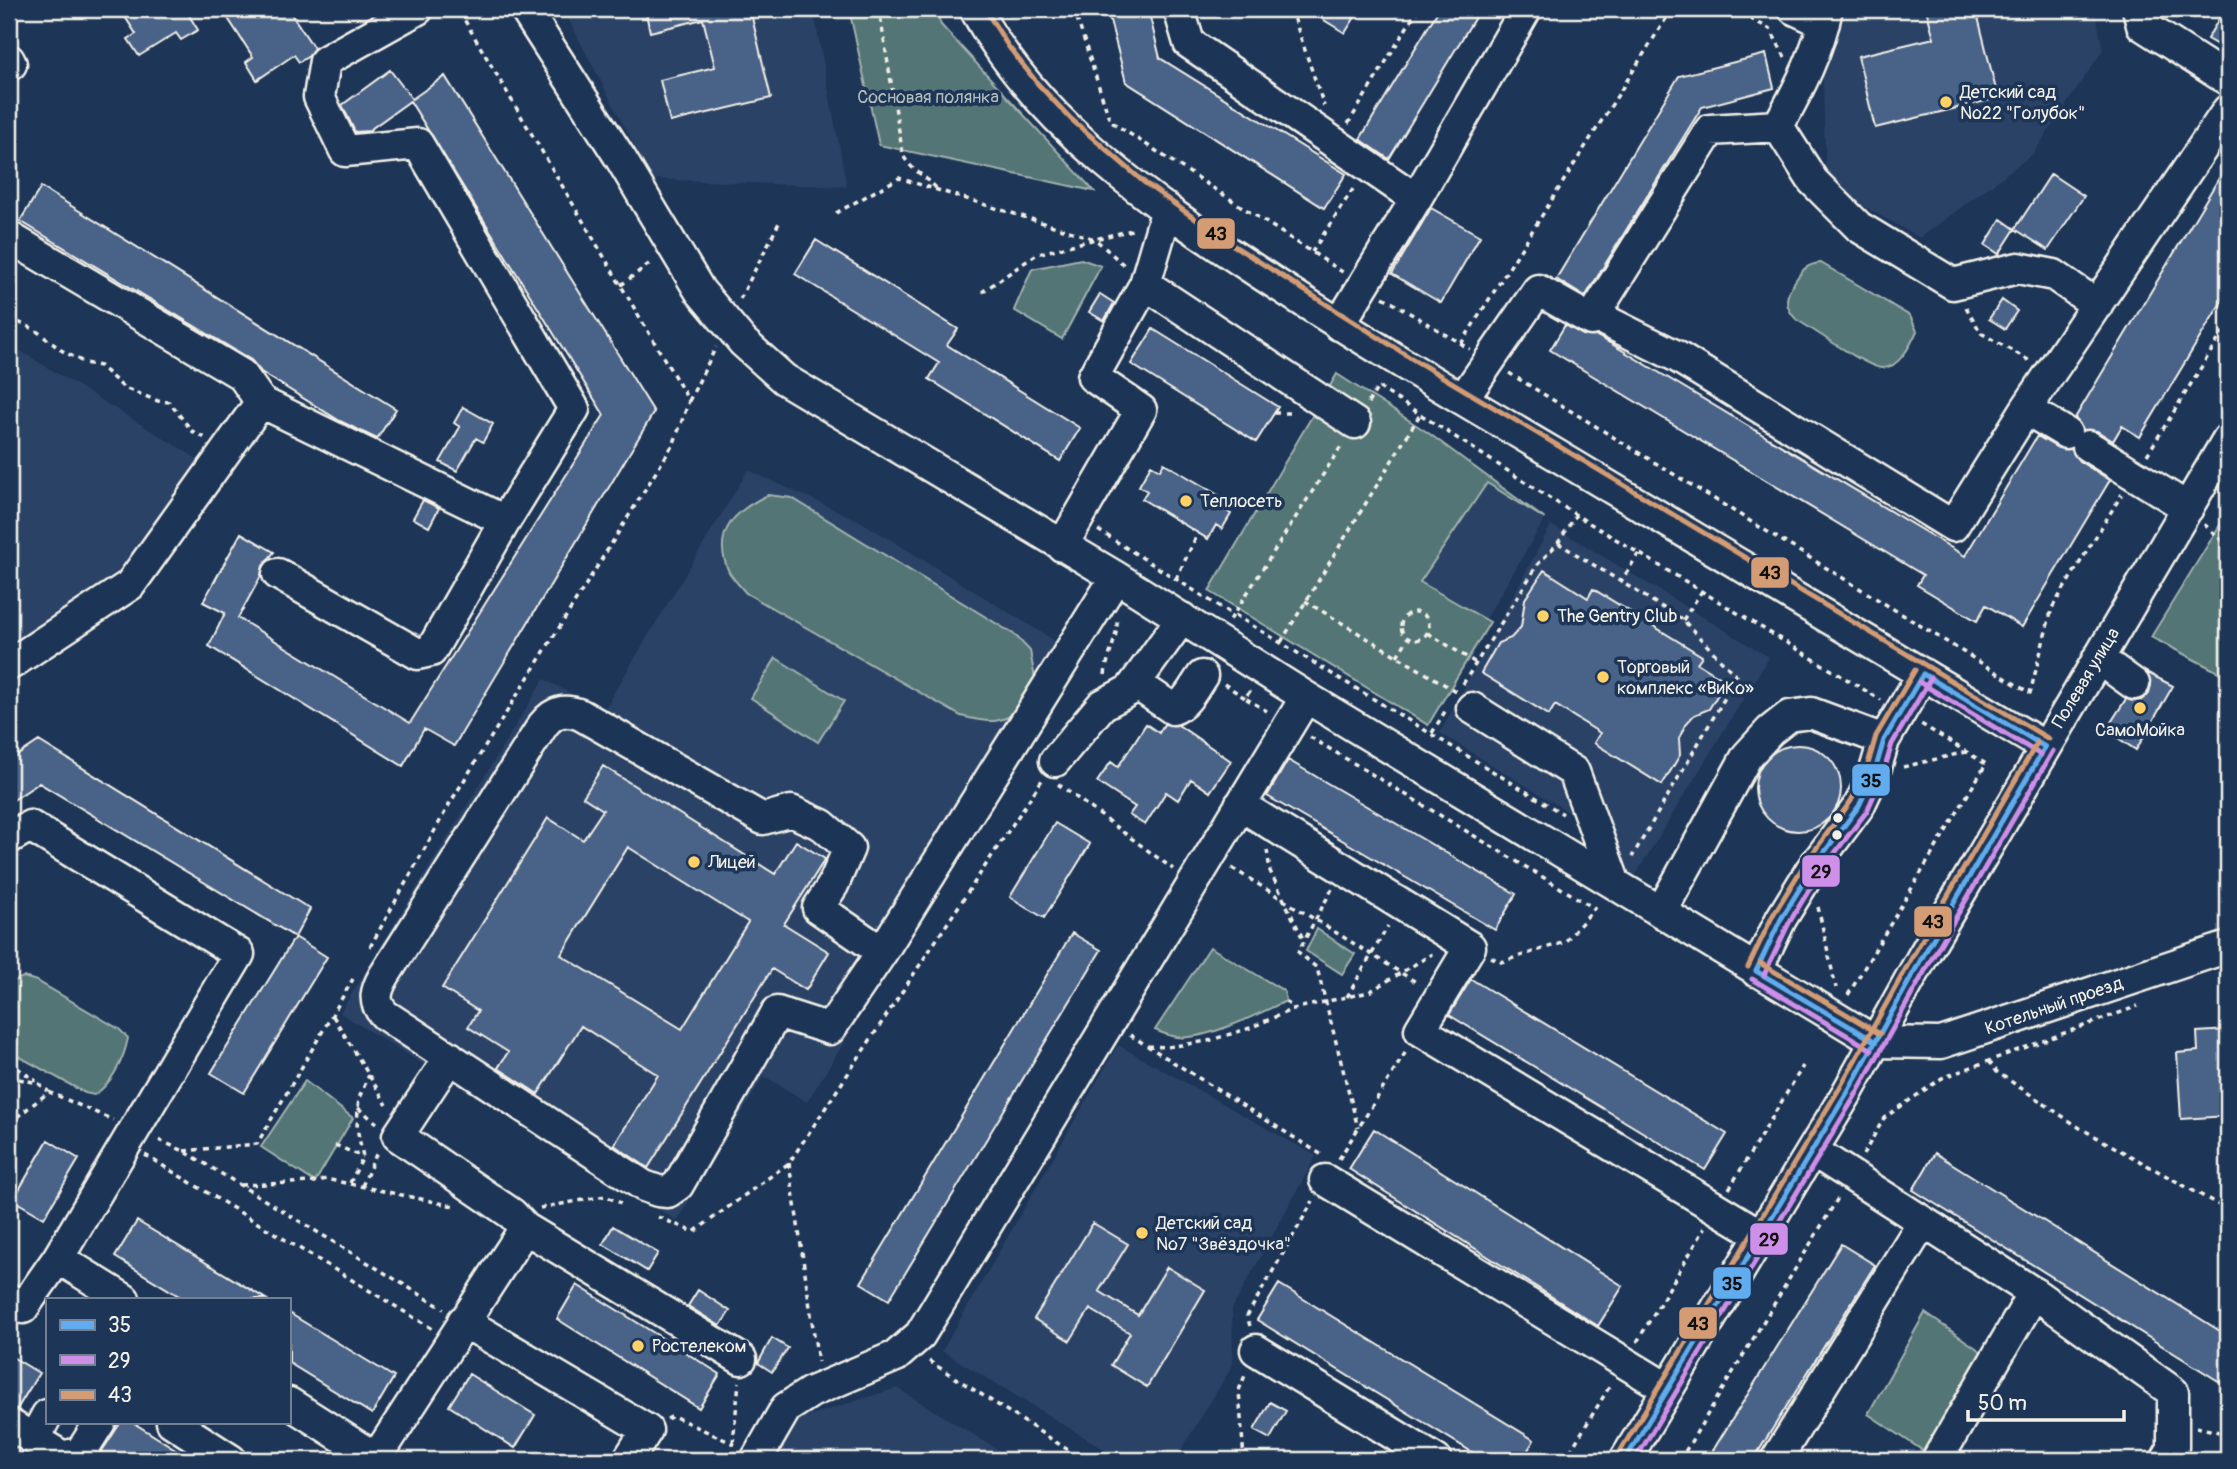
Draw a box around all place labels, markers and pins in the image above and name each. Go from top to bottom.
place label: Детский сад №22 "Голубок" [1959,81,2085,125]
marker: Детский сад №22 "Голубок" [1938,94,1954,110]
place label: Теплосеть [1200,490,1282,513]
marker: Теплосеть [1178,493,1194,509]
place label: The Gentry Club [1557,605,1677,628]
marker: The Gentry Club [1535,608,1551,624]
place label: Торговый комплекс «ВиКо» [1617,656,1754,700]
marker: Торговый комплекс «ВиКо» [1595,669,1611,685]
marker: СамоМойка [2132,700,2148,716]
place label: СамоМойка [2095,719,2185,742]
unlabelled marker [1831,811,1845,825]
unlabelled marker [1830,828,1844,842]
place label: Лицей [707,851,756,874]
marker: Лицей [686,854,702,870]
place label: Детский сад №7 "Звёздочка" [1155,1212,1291,1256]
marker: Детский сад №7 "Звёздочка" [1134,1225,1150,1241]
place label: Ростелеком [652,1335,746,1358]
marker: Ростелеком [630,1338,646,1354]

